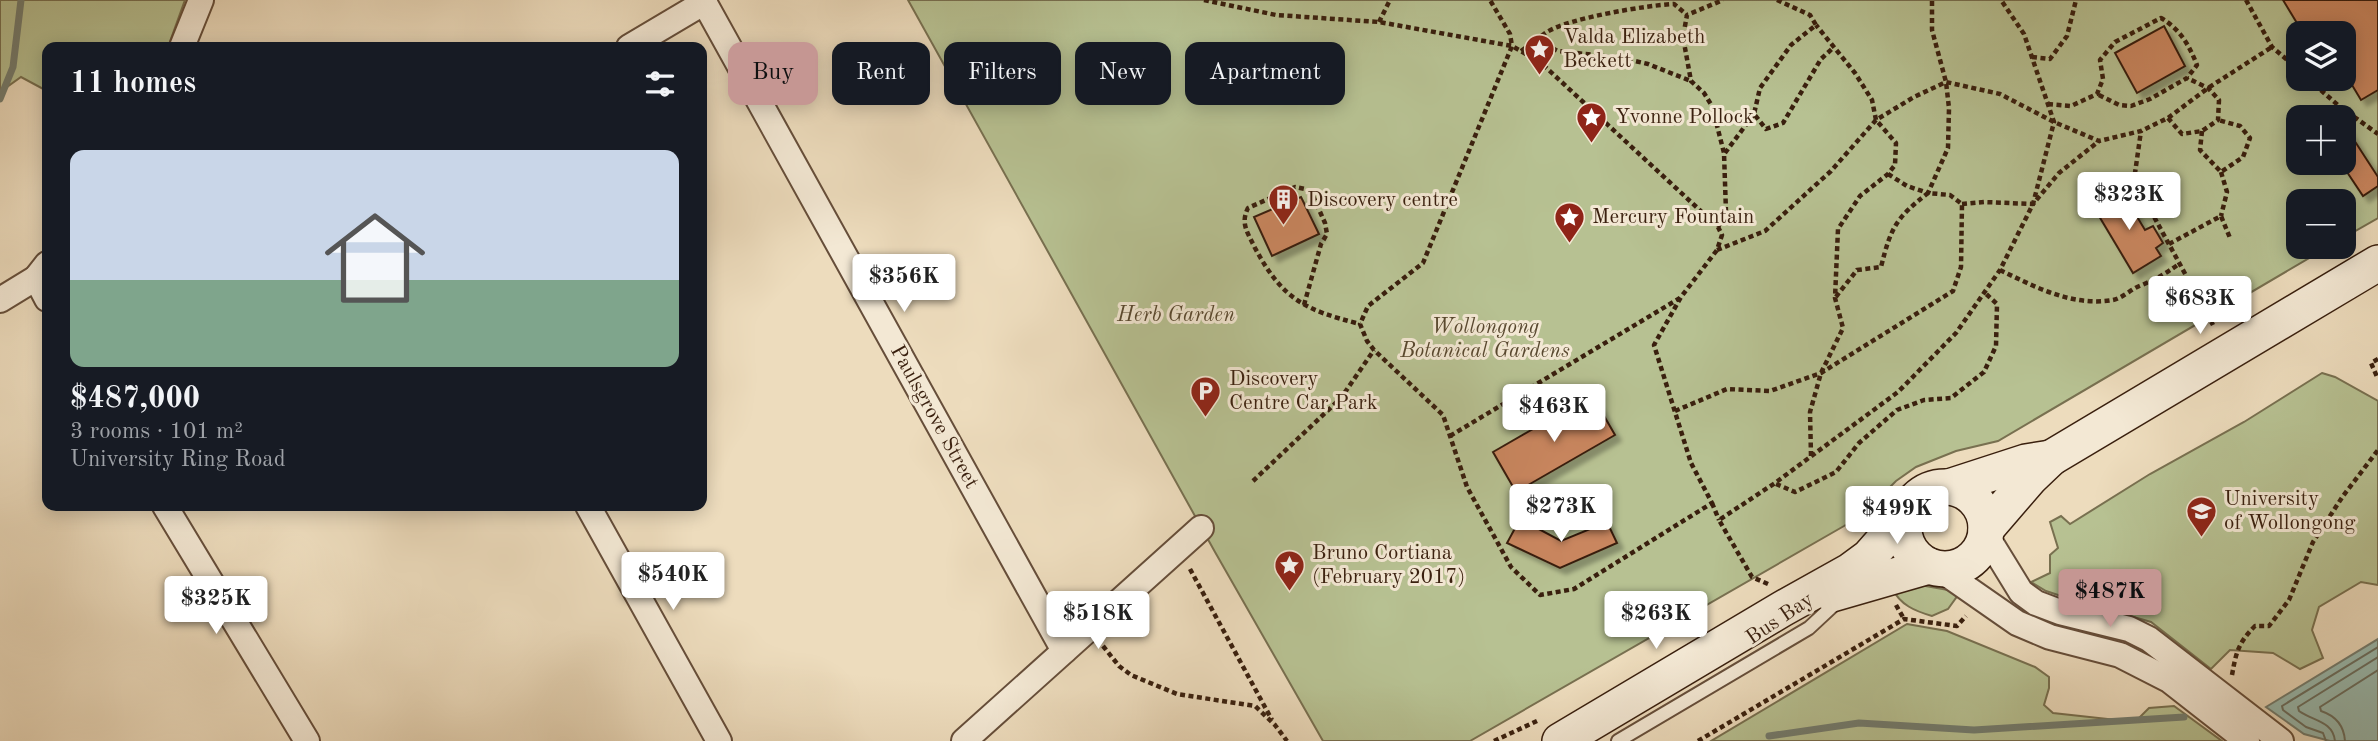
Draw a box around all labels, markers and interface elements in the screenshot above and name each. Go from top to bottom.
map controls [2286,21,2356,259]
button: layers [2286,21,2356,91]
place label: Valda Elizabeth Beckett [1563,27,1705,72]
place icon: Valda Elizabeth Beckett [1523,32,1557,76]
chip: Buy [728,42,818,105]
chip: Rent [832,42,930,105]
chip: Filters [944,42,1061,105]
chip: New [1075,42,1171,105]
chip: Apartment [1185,42,1345,105]
icon: filters [641,65,679,103]
text: 11 homes [70,69,196,99]
place icon: Yvonne Pollock [1575,100,1609,144]
button: + [2286,105,2356,175]
place label: Yvonne Pollock [1615,107,1754,128]
pin: $323K [2080,173,2178,232]
building icon: Discovery centre [1267,183,1301,227]
text: $323K [2093,183,2165,206]
button: − [2286,189,2356,259]
place label: Discovery centre [1307,190,1458,211]
icon: home [312,195,438,321]
place icon: Mercury Fountain [1552,200,1586,244]
place label: Mercury Fountain [1592,207,1754,228]
pin: $356K [855,254,953,314]
text: $356K [868,265,940,288]
pin: $683K [2151,276,2249,336]
text: $683K [2164,287,2236,310]
park label: Herb Garden [1116,305,1235,326]
park label: Wollongong Botanical Gardens [1399,317,1570,362]
street label: Paulsgrove Street [886,342,982,492]
place label: Discovery Centre Car Park [1229,369,1378,414]
parking icon: Discovery Centre Car Park [1189,374,1223,418]
text: $487,000 [70,384,200,414]
pin: $463K [1505,384,1603,444]
text: $463K [1518,395,1590,418]
text: 3 rooms · 101 m² [70,420,243,443]
text: University Ring Road [70,448,286,471]
pin: $273K [1512,484,1610,544]
pin: $499K [1848,486,1946,546]
place label: University of Wollongong [2224,489,2356,534]
school or university icon: University of Wollongong [2184,494,2218,538]
text: $273K [1525,495,1597,518]
text: $499K [1861,497,1933,520]
place label: Bruno Cortiana (February 2017) [1312,543,1465,588]
place icon: Bruno Cortiana (February 2017) [1272,548,1306,592]
pin: $540K [624,552,722,612]
text: $540K [637,563,709,586]
pin: $487K [2061,570,2159,629]
pin: $325K [167,576,265,636]
text: $487K [2074,580,2146,603]
text: $325K [180,587,252,610]
street label: Bus Bay [1742,589,1818,649]
pin: $518K [1049,592,1147,651]
pin: $263K [1607,592,1705,651]
text: $518K [1062,602,1134,625]
text: $263K [1620,602,1692,625]

